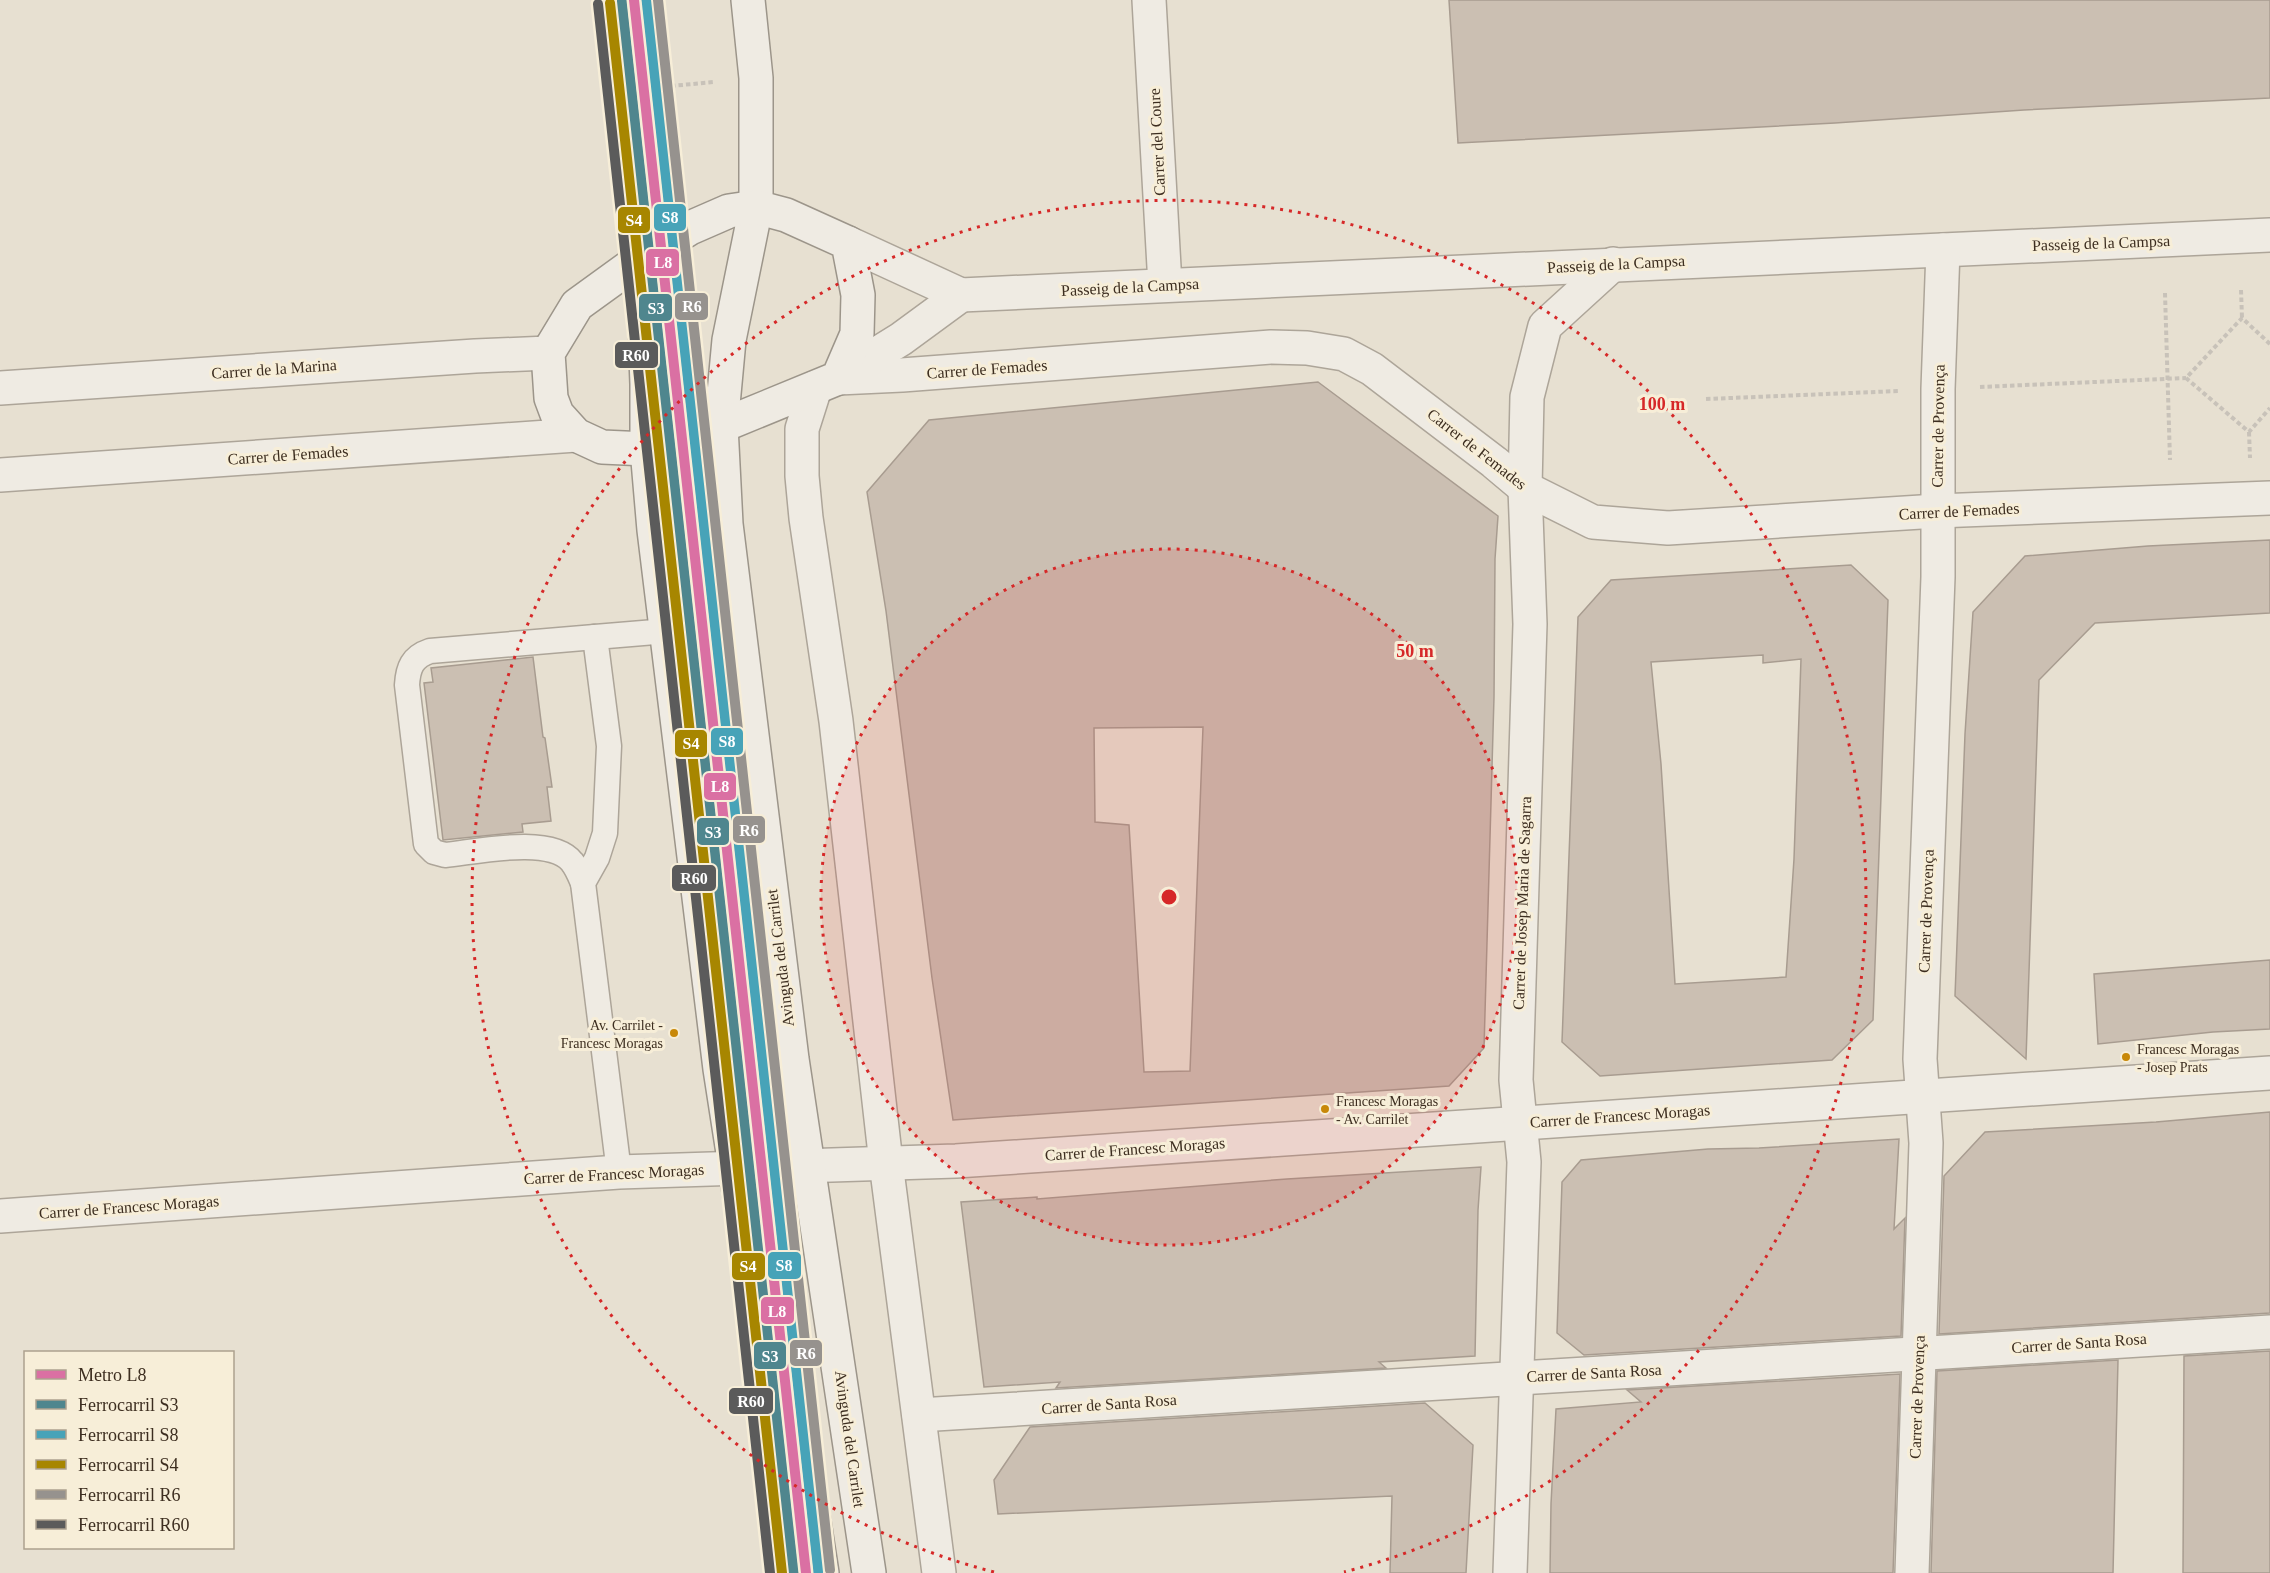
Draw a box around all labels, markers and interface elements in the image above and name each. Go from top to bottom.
street label: Carrer del Coure [1146,88,1168,196]
line badge: S8 [653,203,687,232]
line badge: S4 [617,206,651,234]
text: S8 [662,209,678,226]
text: S4 [626,212,642,229]
street label: Passeig de la Campsa [2032,232,2170,255]
line badge: L8 [645,248,680,277]
street label: Passeig de la Campsa [1547,252,1686,277]
text: L8 [654,254,672,271]
street label: Passeig de la Campsa [1061,275,1200,300]
line badge: R6 [674,292,709,321]
line badge: S3 [638,293,673,322]
text: R6 [682,298,702,315]
text: S3 [648,300,664,317]
line badge: R60 [614,341,659,369]
text: R60 [622,347,650,364]
street label: Carrer de la Marina [211,356,337,382]
street label: Carrer de Femades [926,356,1048,382]
street label: Carrer de Provença [1928,364,1949,488]
text: 100 m [1639,394,1685,414]
street label: Carrer de Femades [1424,405,1530,493]
street label: Carrer de Femades [227,442,349,468]
street label: Carrer de Femades [1898,499,2020,523]
text: 50 m [1396,641,1434,661]
line badge: S8 [710,727,744,756]
line badge: S4 [674,729,708,758]
text: S8 [719,733,735,750]
text: S4 [683,735,699,752]
line badge: L8 [703,772,737,801]
text: L8 [711,778,729,795]
street label: Carrer de Josep Maria de Sagarra [1510,796,1535,1010]
line badge: R6 [732,815,766,844]
line badge: S3 [696,817,730,846]
text: R6 [739,822,759,839]
text: S3 [705,824,721,841]
street label: Carrer de Provença [1915,849,1938,973]
line badge: R60 [671,864,717,892]
text: R60 [680,870,708,887]
centre of rings [1159,887,1179,907]
street label: Avinguda del Carrilet [763,888,798,1028]
place label: Av. Carrilet - Francesc Moragas [561,1018,663,1051]
marker: Av. Carrilet - Francesc Moragas [668,1027,680,1039]
place label: Francesc Moragas - Josep Prats [2137,1042,2239,1075]
marker: Francesc Moragas - Josep Prats [2120,1051,2132,1063]
place label: Francesc Moragas - Av. Carrilet [1336,1094,1438,1127]
street label: Carrer de Francesc Moragas [1529,1101,1711,1132]
marker: Francesc Moragas - Av. Carrilet [1319,1103,1331,1115]
street label: Carrer de Francesc Moragas [1044,1134,1226,1165]
street label: Carrer de Francesc Moragas [523,1161,705,1188]
street label: Carrer de Francesc Moragas [38,1192,220,1223]
line badge: S8 [767,1251,802,1280]
line badge: S4 [731,1252,766,1281]
text: S8 [776,1257,792,1274]
text: S4 [740,1258,756,1275]
line badge: L8 [760,1296,795,1325]
text: L8 [768,1303,786,1320]
street label: Carrer de Santa Rosa [2011,1330,2147,1356]
street label: Carrer de Provença [1906,1335,1929,1459]
line badge: R6 [789,1339,823,1367]
line badge: S3 [753,1341,787,1370]
text: R6 [796,1345,816,1362]
text: S3 [762,1348,778,1365]
legend [24,1351,234,1549]
street label: Carrer de Santa Rosa [1526,1361,1662,1385]
text: Metro L8 [78,1365,146,1385]
street label: Avinguda del Carrilet [831,1369,868,1509]
line badge: R60 [728,1387,774,1415]
street label: Carrer de Santa Rosa [1041,1391,1177,1417]
text: R60 [737,1393,765,1410]
text: Ferrocarril S3 [78,1395,178,1415]
text: Ferrocarril S8 [78,1425,178,1445]
text: Ferrocarril S4 [78,1455,178,1475]
text: Ferrocarril R6 [78,1485,180,1505]
text: Ferrocarril R60 [78,1515,189,1535]

